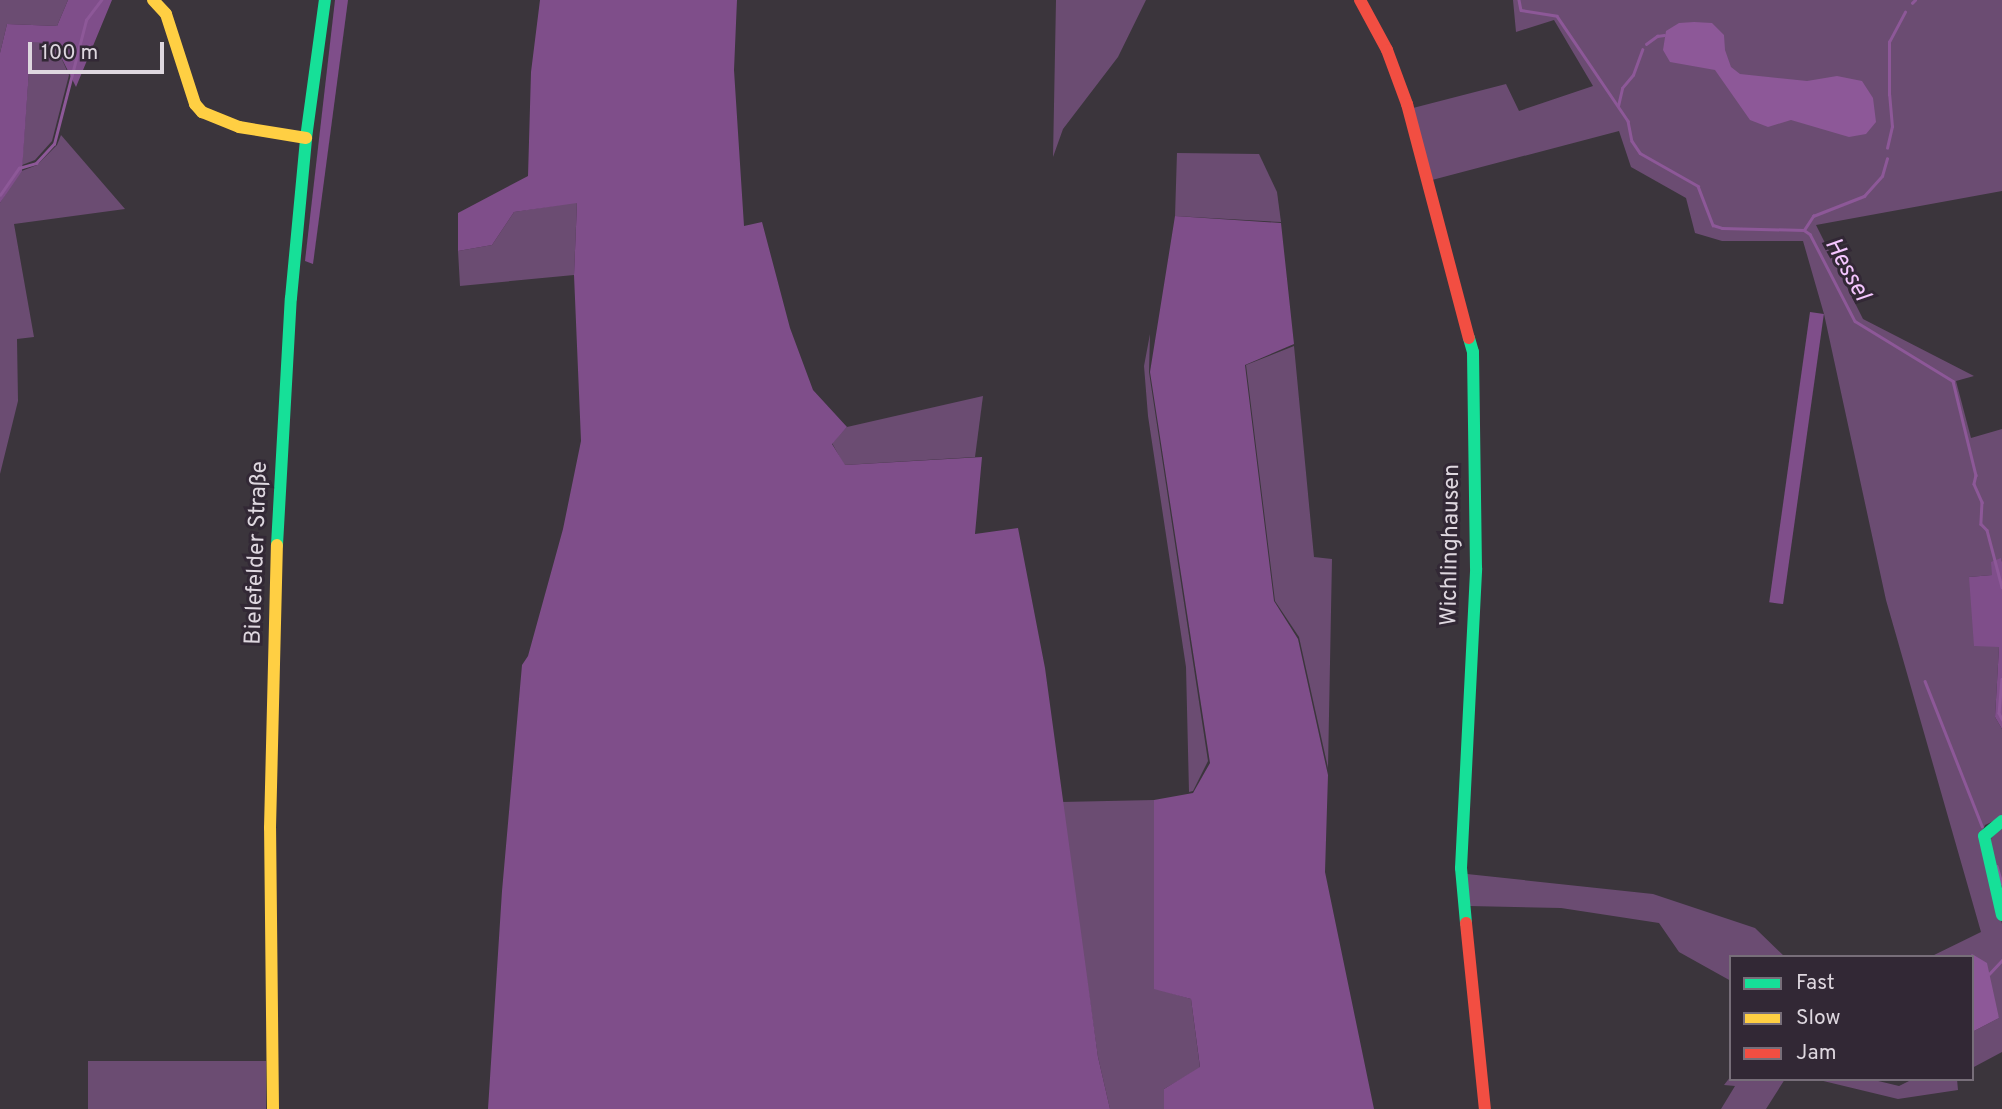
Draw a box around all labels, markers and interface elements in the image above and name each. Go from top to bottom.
scale bar [32,28,168,72]
text: 100 m [41,40,98,67]
water label: Hessel [1817,233,1875,307]
street label: Bielefelder Straße [241,461,275,645]
street label: Wichlinghausen [1437,464,1467,626]
legend [1729,955,1974,1081]
text: Fast [1796,970,1835,997]
text: Slow [1796,1005,1841,1032]
text: Jam [1796,1040,1837,1067]

